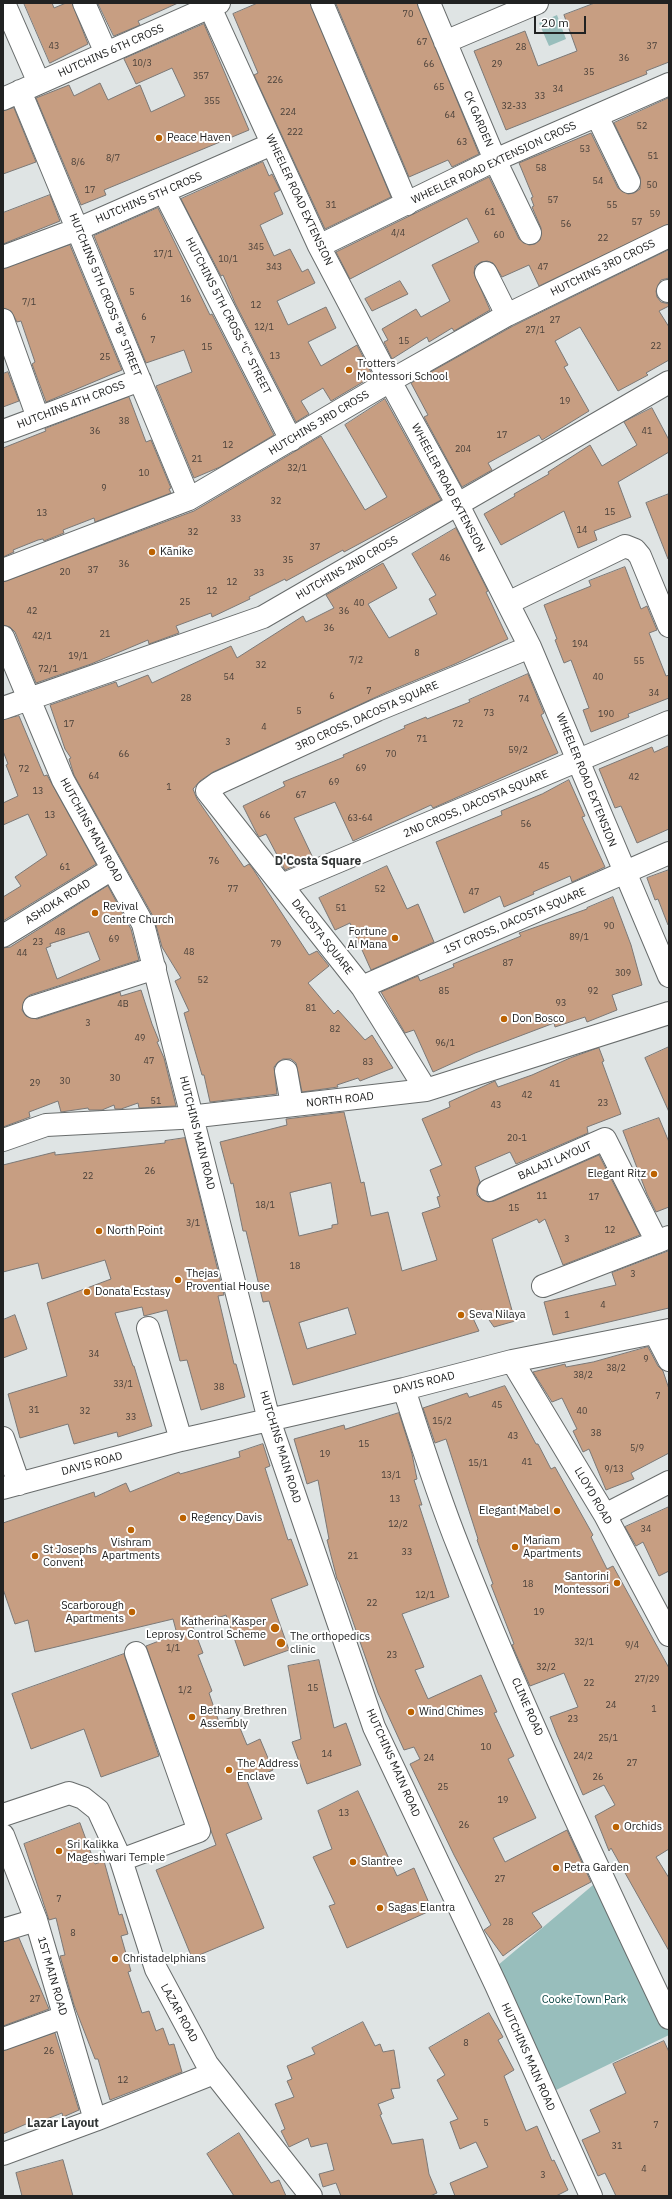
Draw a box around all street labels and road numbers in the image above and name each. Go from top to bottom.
street label: HUTCHINS 6TH CROSS [56,22,166,80]
street label: CK GARDEN [460,89,496,149]
street label: WHEELER ROAD EXTENSION CROSS [409,119,579,207]
street label: WHEELER ROAD EXTENSION [263,132,335,268]
street label: HUTCHINS 5TH CROSS [94,170,204,226]
street label: HUTCHINS 5TH CROSS "B" STREET [66,211,144,379]
street label: HUTCHINS 5TH CROSS "C" STREET [183,235,273,397]
street label: HUTCHINS 3RD CROSS [548,237,658,299]
street label: HUTCHINS 4TH CROSS [15,378,127,432]
street label: HUTCHINS 3RD CROSS [266,388,372,458]
street label: WHEELER ROAD EXTENSION [408,422,488,554]
street label: HUTCHINS 2ND CROSS [294,533,400,603]
street label: 3RD CROSS, DACOSTA SQUARE [293,678,441,754]
street label: WHEELER ROAD EXTENSION [553,711,619,849]
street label: 2ND CROSS, DACOSTA SQUARE [402,767,550,841]
street label: HUTCHINS MAIN ROAD [57,776,125,884]
street label: ASHOKA ROAD [23,877,93,927]
street label: 1ST CROSS, DACOSTA SQUARE [442,885,588,957]
street label: DACOSTA SQUARE [288,897,356,977]
street label: HUTCHINS MAIN ROAD [176,1075,218,1191]
street label: NORTH ROAD [306,1090,374,1110]
street label: BALAJI LAYOUT [516,1139,594,1183]
street label: DAVIS ROAD [392,1369,456,1397]
street label: HUTCHINS MAIN ROAD [257,1389,303,1505]
street label: DAVIS ROAD [60,1449,124,1479]
street label: LLOYD ROAD [571,1465,615,1527]
street label: CLINE ROAD [508,1676,546,1738]
street label: HUTCHINS MAIN ROAD [363,1707,423,1819]
street label: 1ST MAIN ROAD [34,1935,70,2017]
street label: LAZAR ROAD [158,1981,200,2045]
street label: HUTCHINS MAIN ROAD [498,2001,558,2113]

